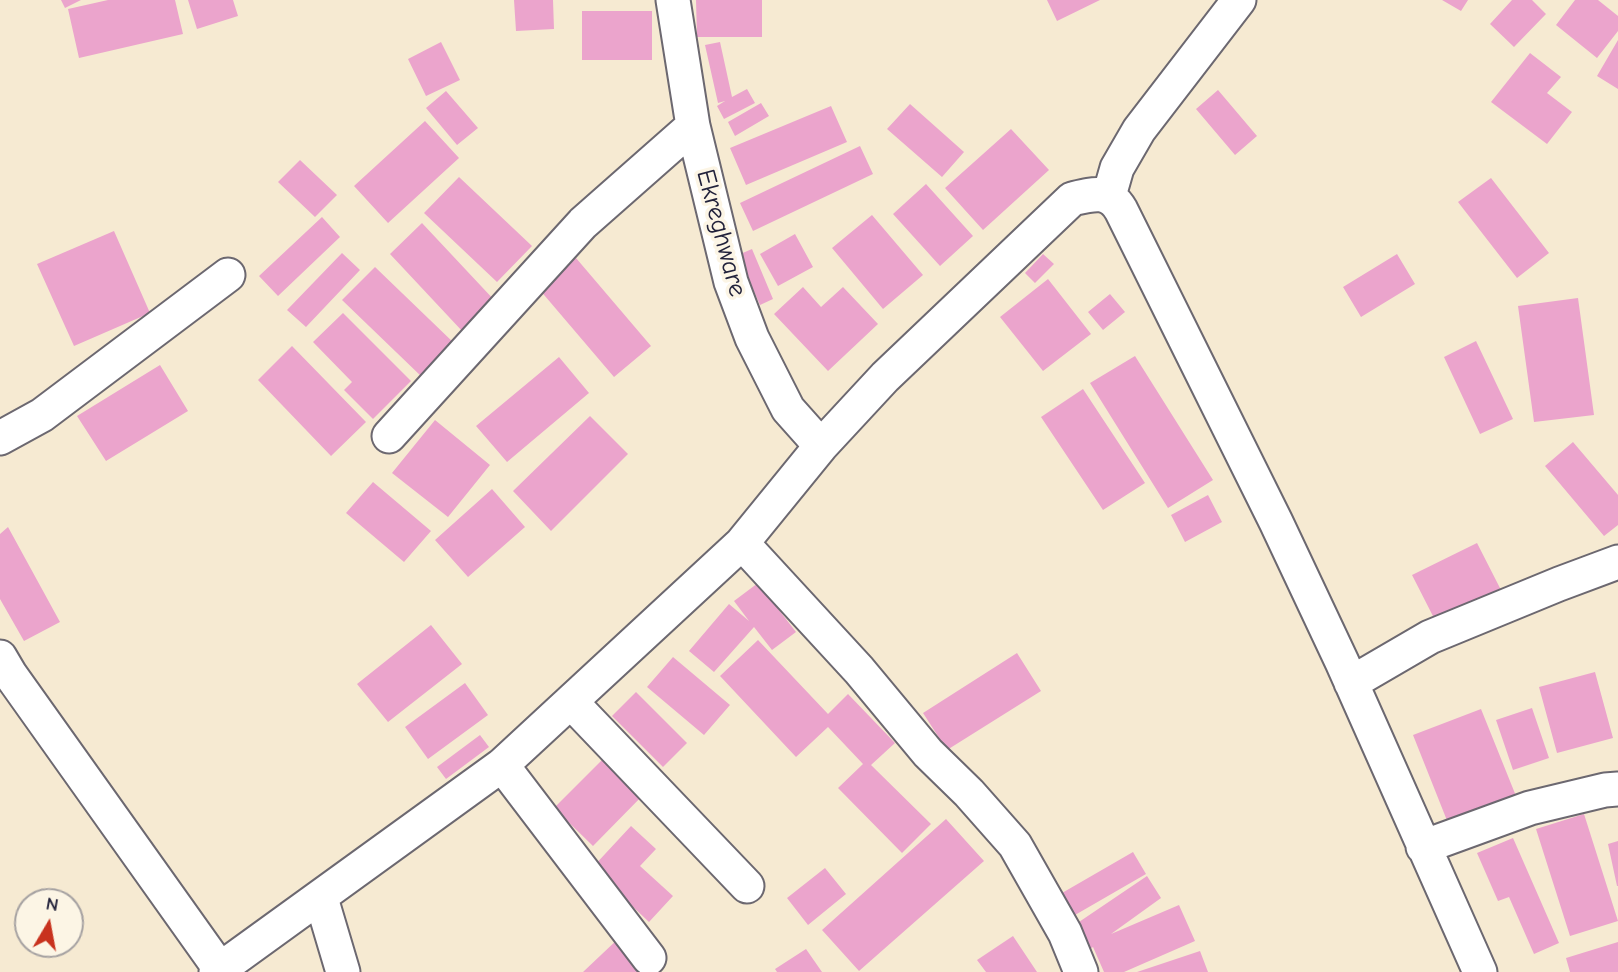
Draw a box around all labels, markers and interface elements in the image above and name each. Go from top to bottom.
street label: Ekreghware [689,166,753,300]
north arrow [14,888,84,958]
text: N [44,892,60,916]

